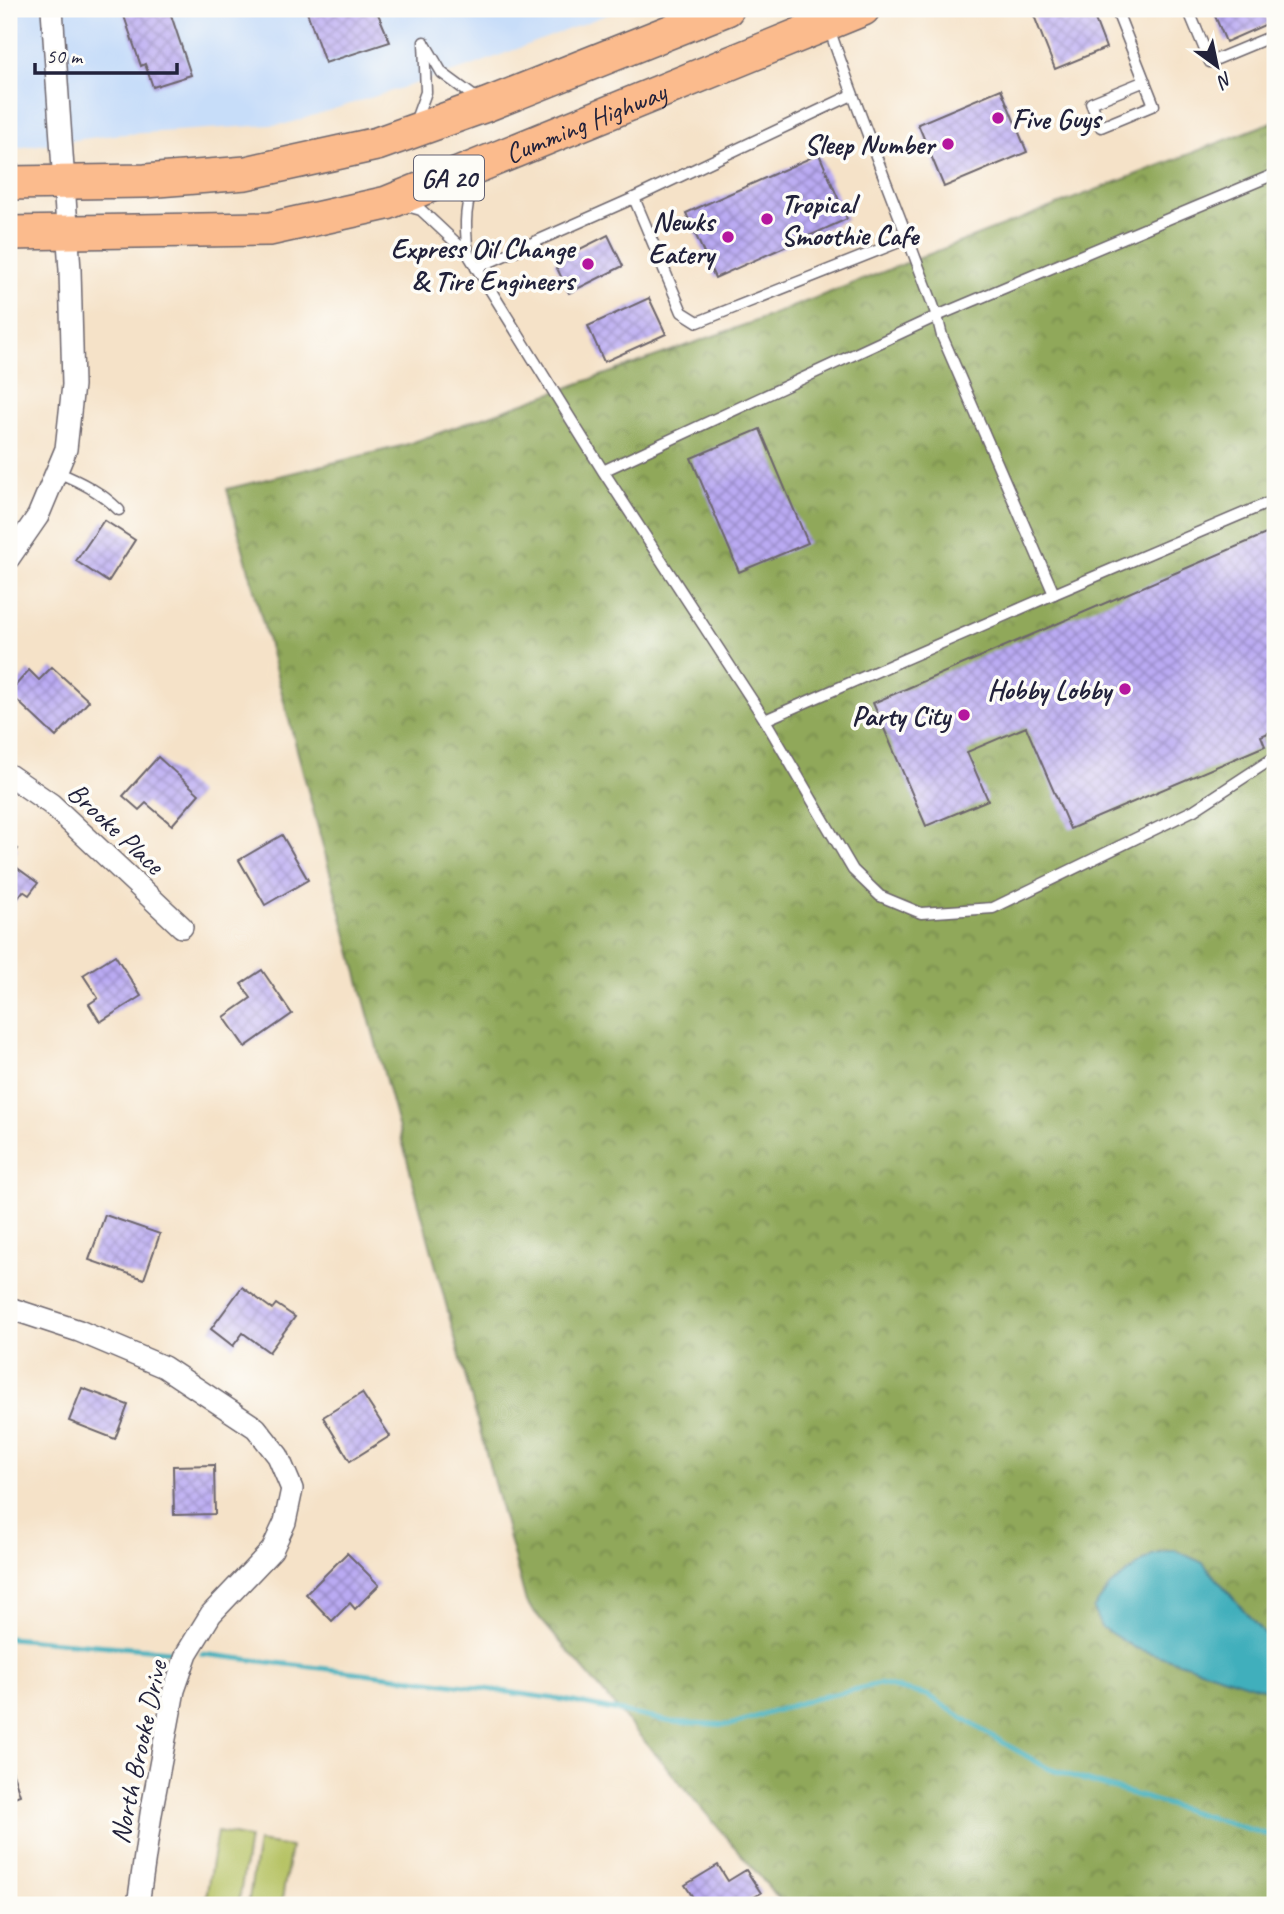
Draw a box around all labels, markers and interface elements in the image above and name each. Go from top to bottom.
scale bar [35,32,177,76]
north arrow [1182,32,1252,102]
text: 50 m [46,43,84,69]
text: N [1212,66,1237,94]
street label: Cumming Highway [500,73,673,171]
place label: Five Guys [1012,101,1104,137]
marker: Five Guys [990,110,1006,126]
place label: Sleep Number [804,127,937,162]
marker: Sleep Number [940,136,956,152]
road number: GA 20 [414,155,484,200]
place label: Tropical Smoothie Cafe [781,186,921,253]
place label: Newks Eatery [648,204,717,271]
marker: Tropical Smoothie Cafe [759,211,775,227]
marker: Newks Eatery [720,229,736,245]
place label: Express Oil Change & Tire Engineers [391,231,577,298]
marker: Express Oil Change & Tire Engineers [580,256,596,272]
place label: Hobby Lobby [987,672,1114,707]
marker: Hobby Lobby [1117,681,1133,697]
place label: Party City [852,698,952,734]
marker: Party City [956,707,972,723]
street label: Brooke Place [60,774,173,883]
street label: North Brooke Drive [102,1656,175,1847]

